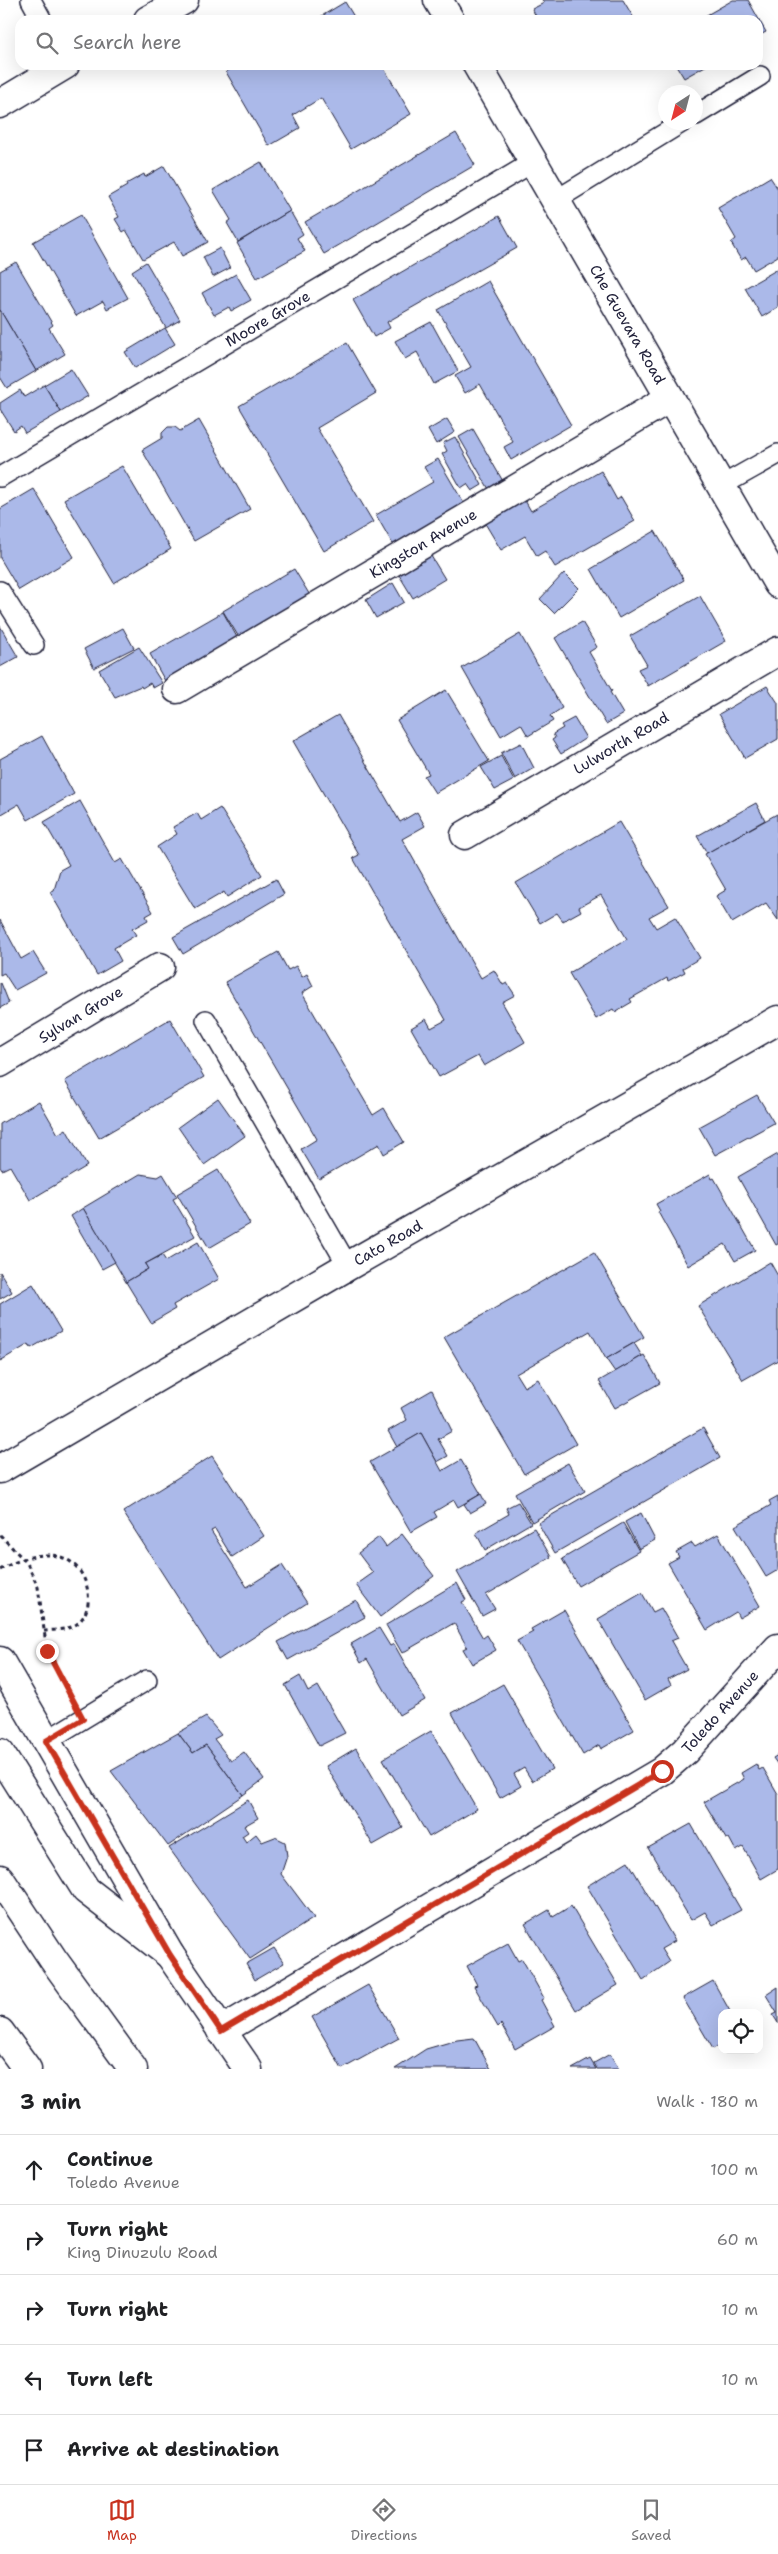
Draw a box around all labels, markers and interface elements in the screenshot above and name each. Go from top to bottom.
search box [15,15,763,70]
icon: search [33,29,61,57]
text: Search here [73,30,182,55]
north arrow [658,85,703,130]
street label: Che Guevara Road [585,261,670,388]
street label: Moore Grove [222,286,314,352]
street label: Kingston Avenue [366,504,481,583]
street label: Lulworth Road [570,707,673,779]
street label: Sylvan Grove [35,982,127,1048]
street label: Cato Road [350,1215,426,1271]
route end [36,1640,59,1663]
street label: Toledo Avenue [677,1666,763,1758]
route start [651,1760,674,1783]
map controls [718,2009,763,2054]
button: locate [718,2009,763,2054]
text: 3 min [20,2088,81,2116]
text: Walk · 180 m [656,2091,758,2112]
text: Continue [67,2147,153,2172]
icon: ahead [20,2156,48,2184]
text: 100 m [710,2159,758,2180]
text: Toledo Avenue [67,2172,180,2193]
text: Turn right [67,2217,168,2242]
icon: right [20,2226,48,2254]
text: 60 m [717,2229,758,2250]
text: King Dinuzulu Road [67,2242,218,2263]
icon: right [20,2296,48,2324]
text: Turn right [67,2297,168,2322]
text: 10 m [721,2299,758,2320]
icon: left [20,2366,48,2394]
text: Turn left [67,2367,153,2392]
text: 10 m [721,2369,758,2390]
icon: arrive [20,2436,48,2464]
text: Arrive at destination [67,2437,279,2462]
tab: Map [107,2496,137,2544]
tab: Directions [351,2496,417,2544]
tab: Saved [631,2496,671,2544]

